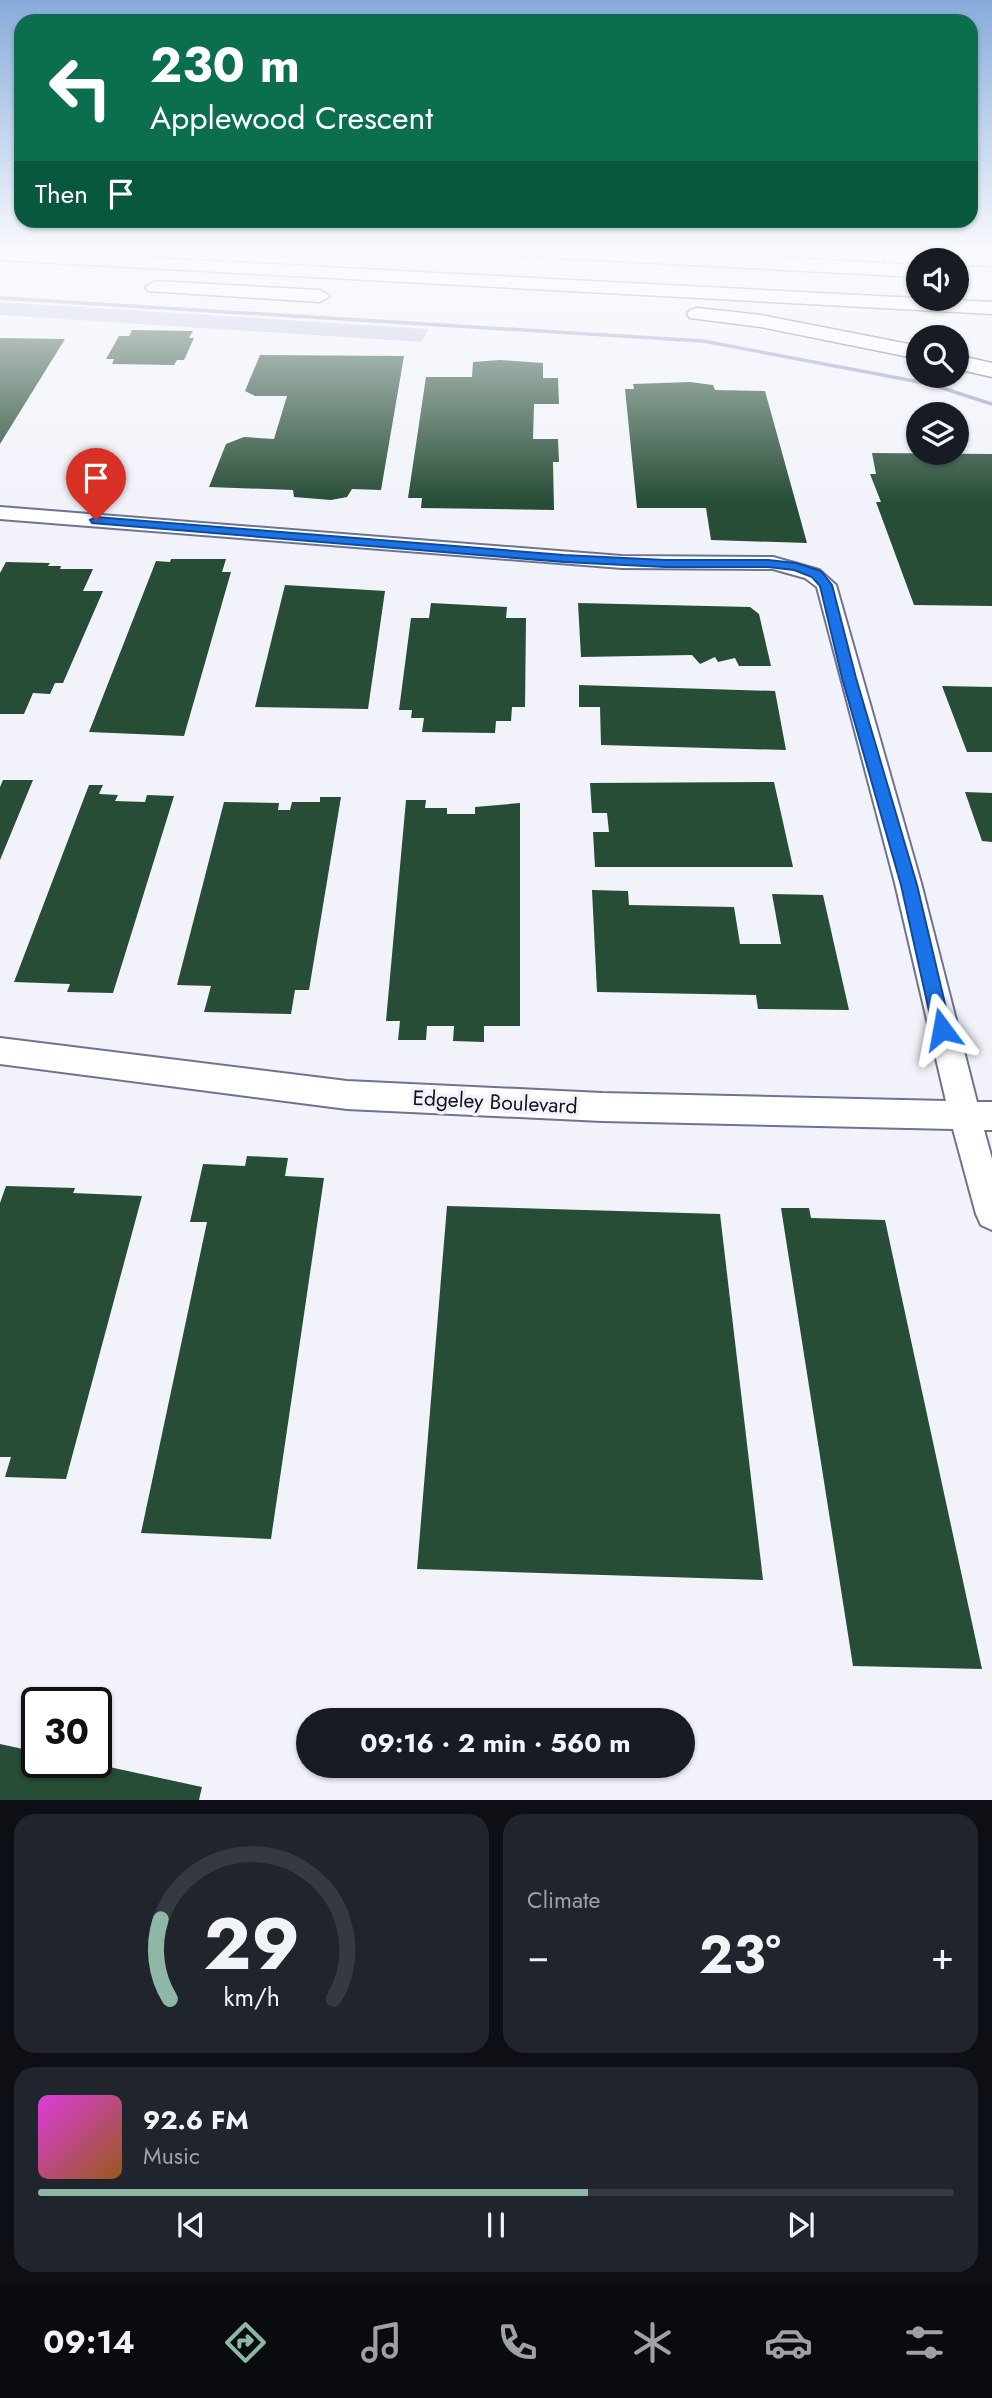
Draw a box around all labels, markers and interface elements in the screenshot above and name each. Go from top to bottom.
text: 230 m [150,30,300,100]
icon: left [35,42,126,133]
text: Applewood Crescent [150,95,433,141]
text: Then [35,175,88,213]
icon: arrive [102,175,140,213]
map controls [906,248,969,465]
button: sound [906,248,969,311]
button: search [906,325,969,388]
button: layers [906,402,969,465]
pin [66,448,126,520]
icon: arrive [77,459,115,497]
position arrow [905,992,979,1066]
street label: Edgeley Boulevard [412,1083,578,1121]
speed limit sign: 30 [21,1687,112,1778]
text: 09:16 · 2 min · 560 m [360,1724,631,1762]
text: Climate [527,1883,600,1917]
text: 29 [203,1892,300,1997]
text: 23° [699,1917,781,1993]
text: − [527,1928,549,1983]
text: + [931,1928,954,1983]
text: km/h [223,1979,280,2015]
text: 92.6 FM [143,2101,249,2139]
text: Music [143,2139,200,2173]
icon: previous [172,2206,210,2244]
icon: pause [477,2206,515,2244]
icon: next [782,2206,820,2244]
icon: directions [221,2318,270,2367]
icon: music [357,2318,406,2367]
icon: phone [493,2318,542,2367]
icon: climate [628,2318,677,2367]
icon: car [764,2318,813,2367]
icon: filters [900,2318,949,2367]
text: 09:14 [43,2319,135,2365]

